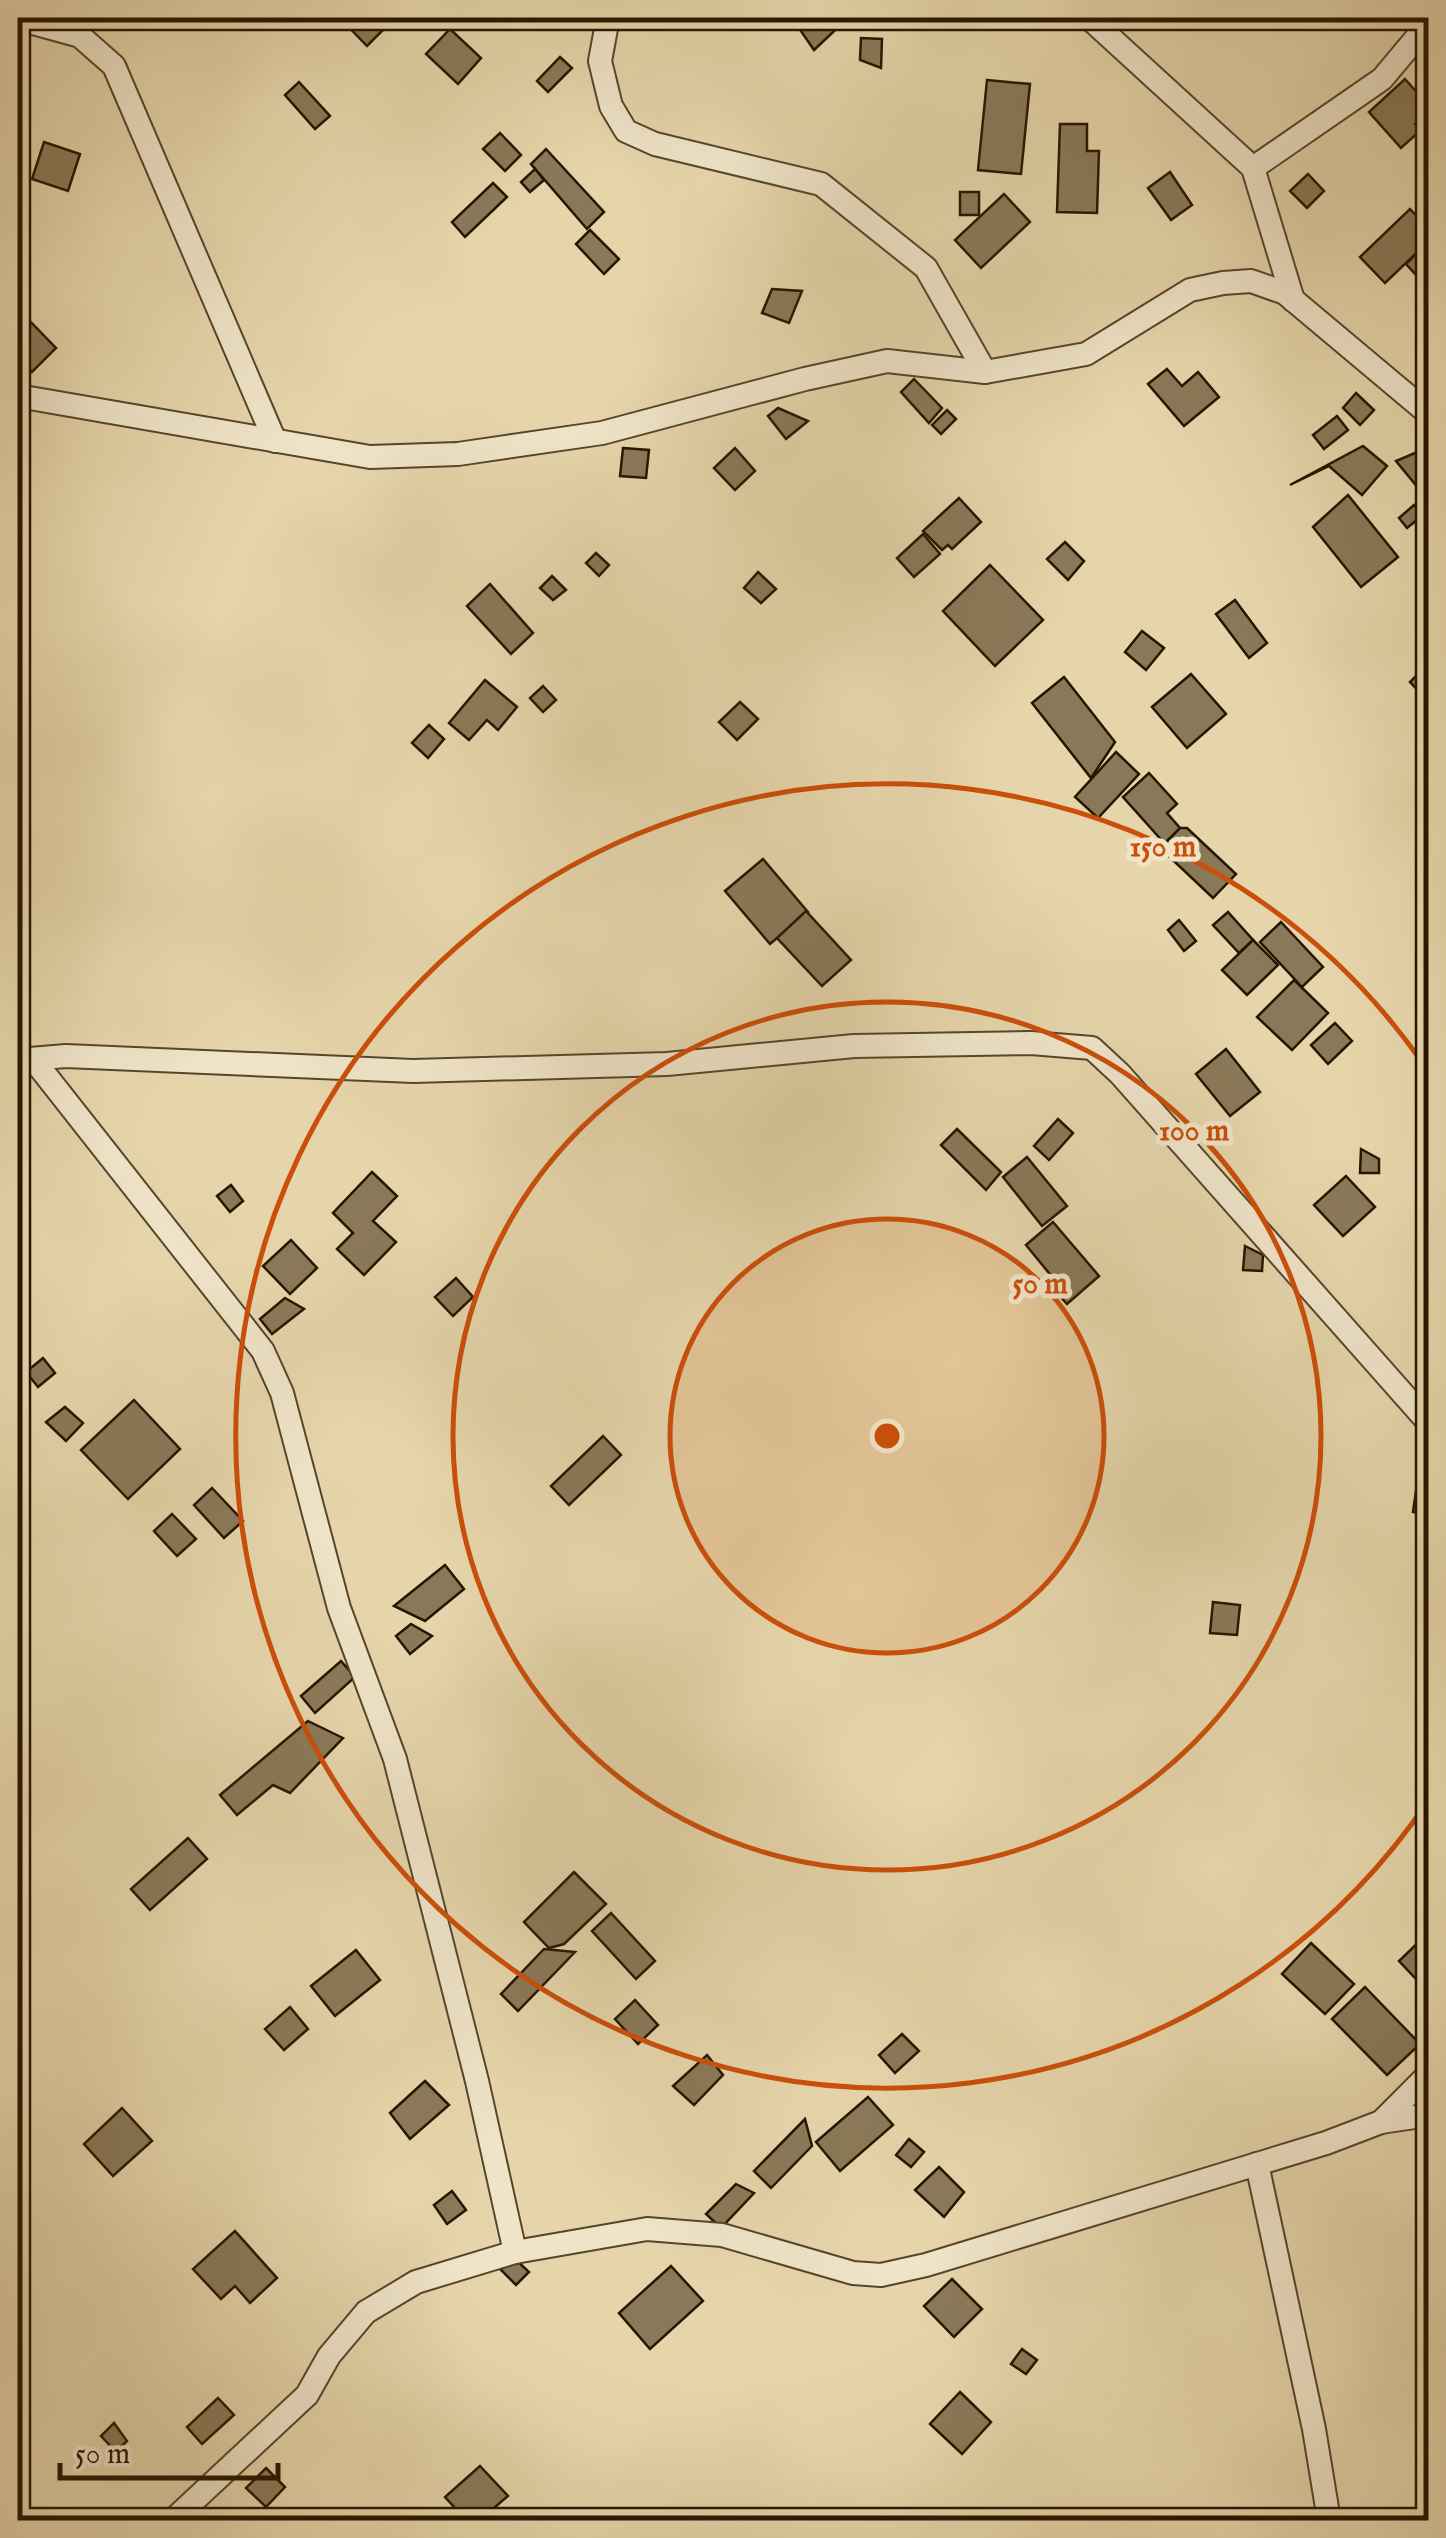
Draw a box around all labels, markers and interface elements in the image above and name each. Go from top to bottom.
text: 150 m [1130,829,1196,867]
text: 100 m [1159,1113,1229,1151]
text: 50 m [1012,1266,1068,1304]
centre of rings [869,1418,905,1454]
scale bar [60,2418,278,2480]
text: 50 m [75,2436,130,2474]

